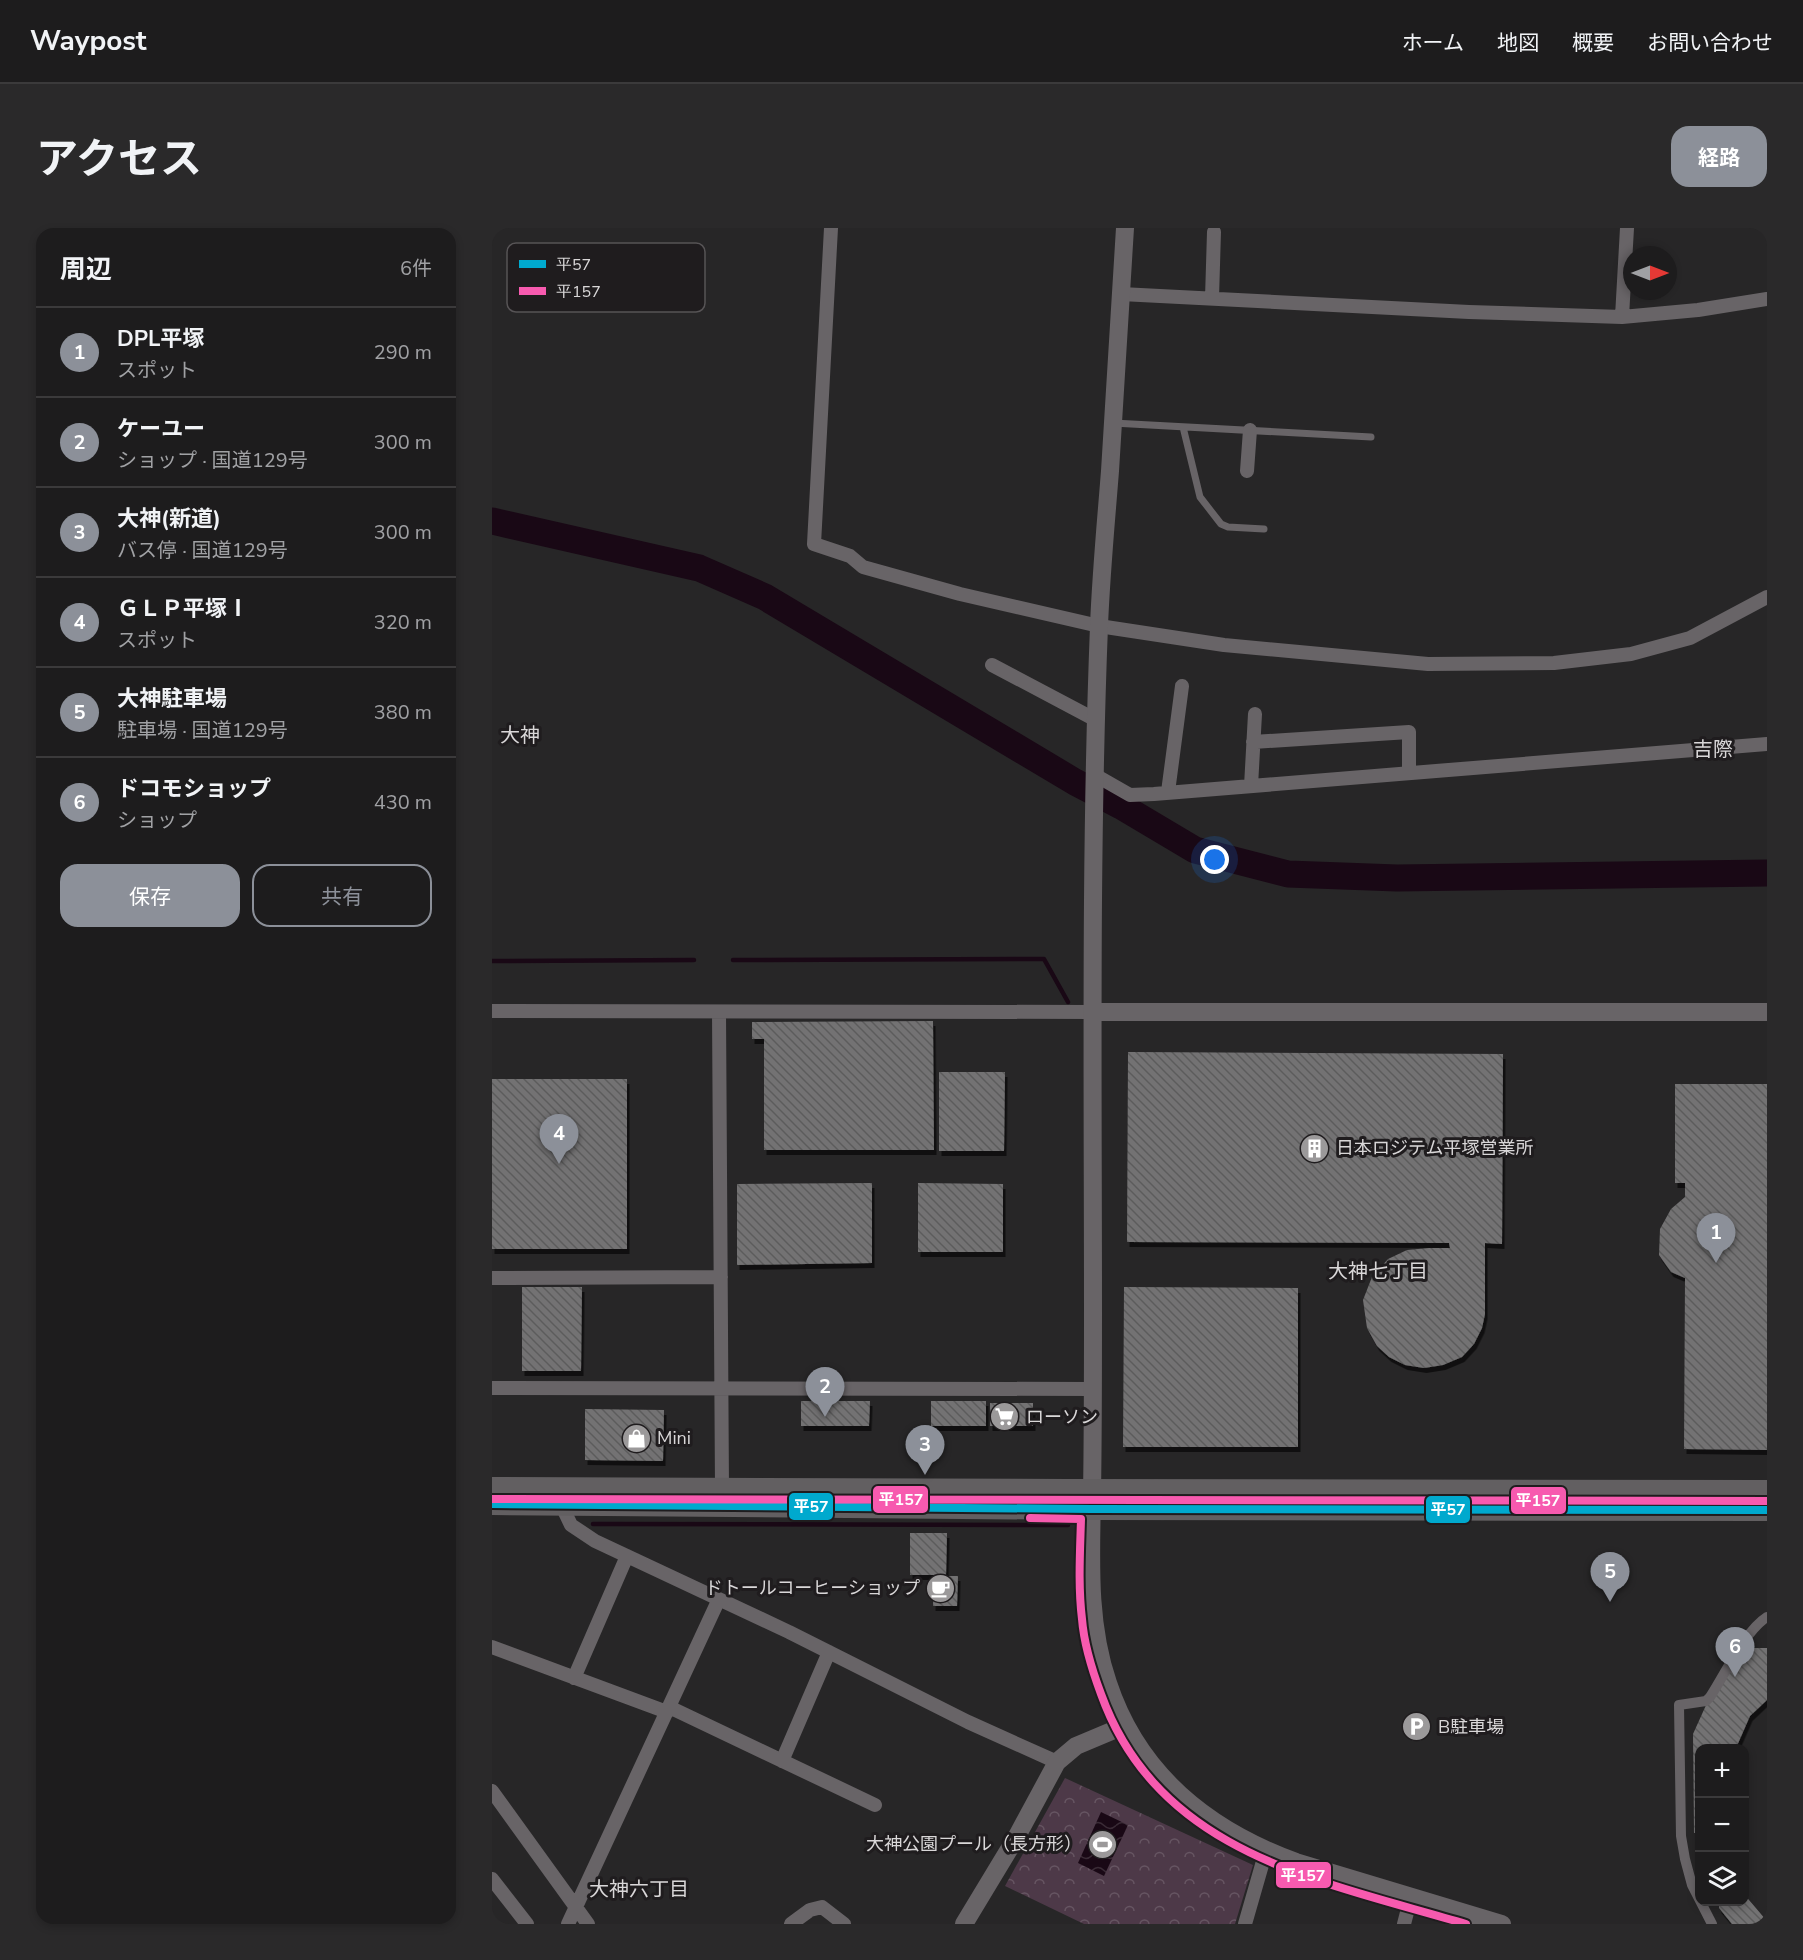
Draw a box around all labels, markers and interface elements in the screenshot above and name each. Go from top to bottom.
text: Waypost [30,22,147,60]
text: ホーム [1402,29,1464,57]
text: 地図 [1497,29,1539,57]
text: 概要 [1572,29,1614,57]
text: お問い合わせ [1647,29,1773,57]
button: 経路 [1671,126,1767,187]
text: アクセス [36,131,202,188]
legend [507,243,705,312]
north arrow [1623,246,1677,300]
text: 周辺 [60,252,112,287]
text: 平57 [556,254,591,276]
text: 6件 [400,255,432,282]
text: 平157 [556,281,601,303]
text: DPL平塚 [117,324,204,354]
text: 1 [74,339,86,366]
text: 290 m [374,339,432,366]
text: スポット [117,357,197,384]
text: ケーユー [117,414,205,444]
text: 2 [74,429,86,456]
text: 300 m [374,429,432,456]
text: ショップ · 国道129号 [117,447,308,474]
text: 大神(新道) [117,504,221,534]
text: 3 [74,519,86,546]
text: 300 m [374,519,432,546]
text: バス停 · 国道129号 [117,537,288,564]
text: ＧＬＰ平塚Ⅰ [117,594,249,624]
text: 4 [74,609,86,636]
text: 320 m [374,609,432,636]
text: スポット [117,627,197,654]
text: 大神駐車場 [117,684,227,714]
text: 5 [74,699,86,726]
text: 380 m [374,699,432,726]
text: 駐車場 · 国道129号 [117,717,288,744]
district label: 大神 [500,722,540,749]
district label: 吉際 [1693,736,1733,763]
text: ドコモショップ [117,774,271,804]
text: 6 [74,789,86,816]
text: 430 m [374,789,432,816]
text: ショップ [117,807,197,834]
your location [1200,845,1229,874]
button: 保存 [60,864,240,927]
button: 共有 [252,864,432,927]
pin: 4 [540,1114,578,1164]
building icon: 日本ロジテム平塚営業所 [1299,1132,1331,1164]
place label: 日本ロジテム平塚営業所 [1336,1136,1533,1160]
pin: 1 [1696,1214,1736,1263]
district label: 大神七丁目 [1328,1258,1428,1285]
pin: 2 [806,1368,844,1417]
supermarket icon: ローソン [989,1401,1021,1433]
place label: ローソン [1026,1405,1098,1429]
shop icon: Mini [620,1422,652,1454]
place label: Mini [657,1426,691,1450]
pin: 3 [906,1426,944,1475]
line badge: 平157 [872,1485,929,1514]
line badge: 平157 [1510,1486,1567,1515]
text: 平157 [879,1489,923,1511]
text: 平157 [1516,1490,1560,1512]
line badge: 平57 [788,1492,834,1521]
line badge: 平57 [1425,1495,1471,1524]
text: 平57 [793,1496,829,1518]
text: 平57 [1430,1499,1466,1521]
pin: 5 [1590,1552,1630,1602]
cafe icon: ドトールコーヒーショップ [925,1572,957,1604]
place label: ドトールコーヒーショップ [705,1576,920,1600]
pin: 6 [1716,1628,1754,1677]
parking icon: B駐車場 [1401,1711,1433,1743]
place label: B駐車場 [1438,1715,1504,1739]
map controls [1695,1744,1749,1906]
button: + [1695,1744,1749,1798]
button: − [1695,1798,1749,1852]
sports icon: 大神公園プール（長方形） [1087,1828,1119,1860]
place label: 大神公園プール（長方形） [866,1832,1082,1856]
button: layers [1695,1852,1749,1906]
line badge: 平157 [1275,1861,1332,1889]
text: 平157 [1281,1865,1325,1887]
district label: 大神六丁目 [589,1876,689,1903]

